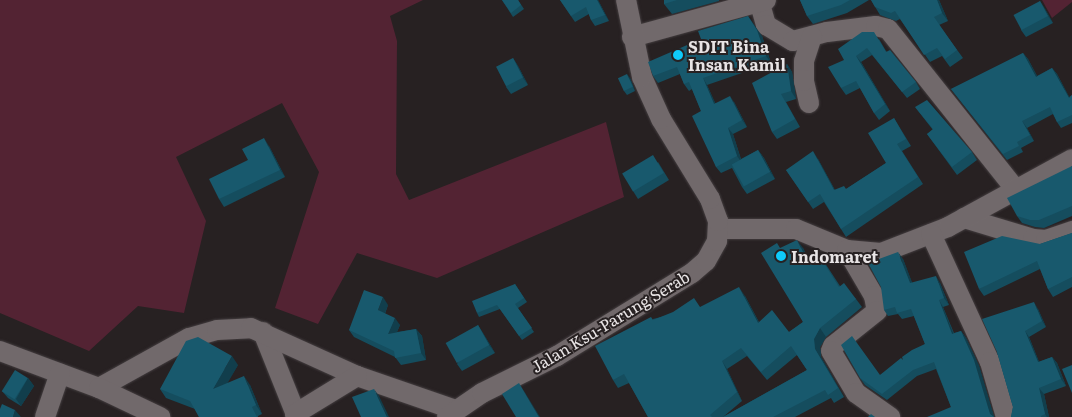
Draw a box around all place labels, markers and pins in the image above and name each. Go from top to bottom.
place label: SDIT Bina Insan Kamil [688,36,786,74]
marker: SDIT Bina Insan Kamil [672,49,684,61]
place label: Indomaret [791,246,878,266]
marker: Indomaret [775,250,787,262]

